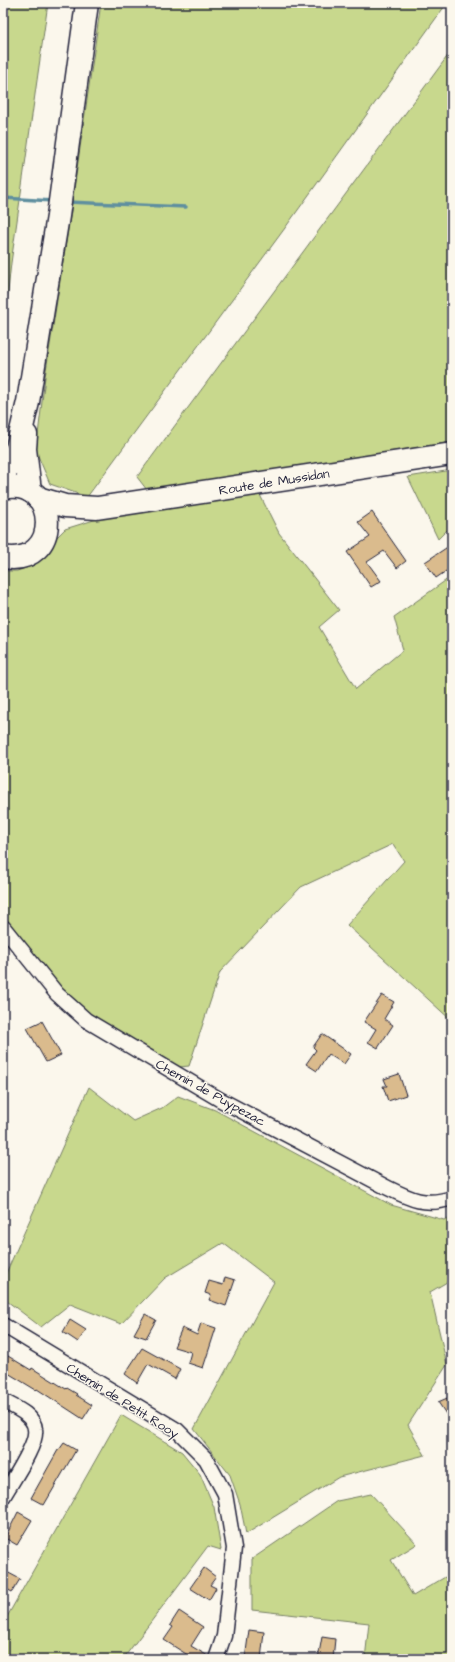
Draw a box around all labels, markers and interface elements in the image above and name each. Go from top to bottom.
street label: Route de Mussidan [218,464,331,500]
street label: Chemin de Puypezac [152,1055,269,1131]
street label: Chemin de Petit Rooy [62,1359,182,1444]

